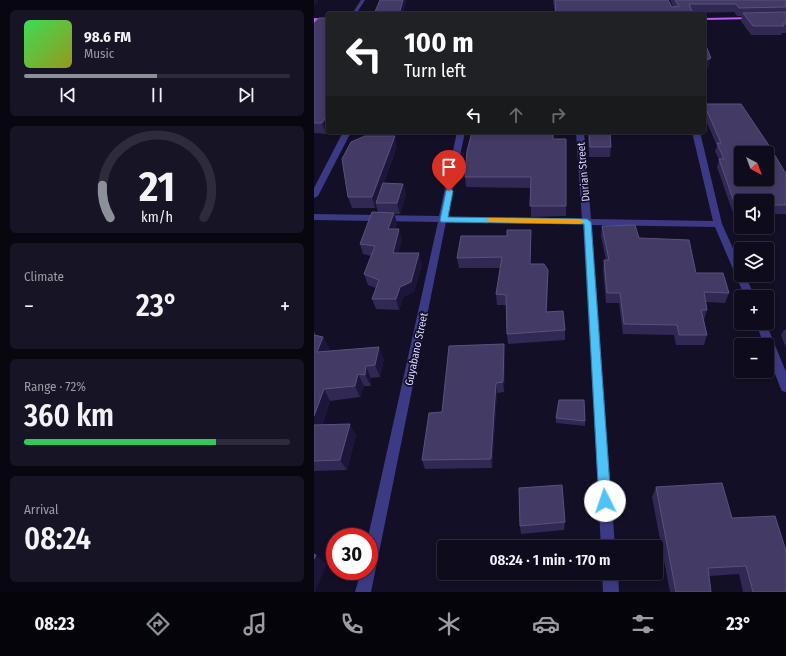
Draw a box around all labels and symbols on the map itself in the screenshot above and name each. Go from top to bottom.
street label: Durian Street [574,141,593,202]
north arrow [734,146,774,186]
pin [432,150,466,191]
street label: Guyabano Street [402,311,431,387]
position arrow [584,480,626,522]
speed limit sign: 30 [326,528,378,580]

